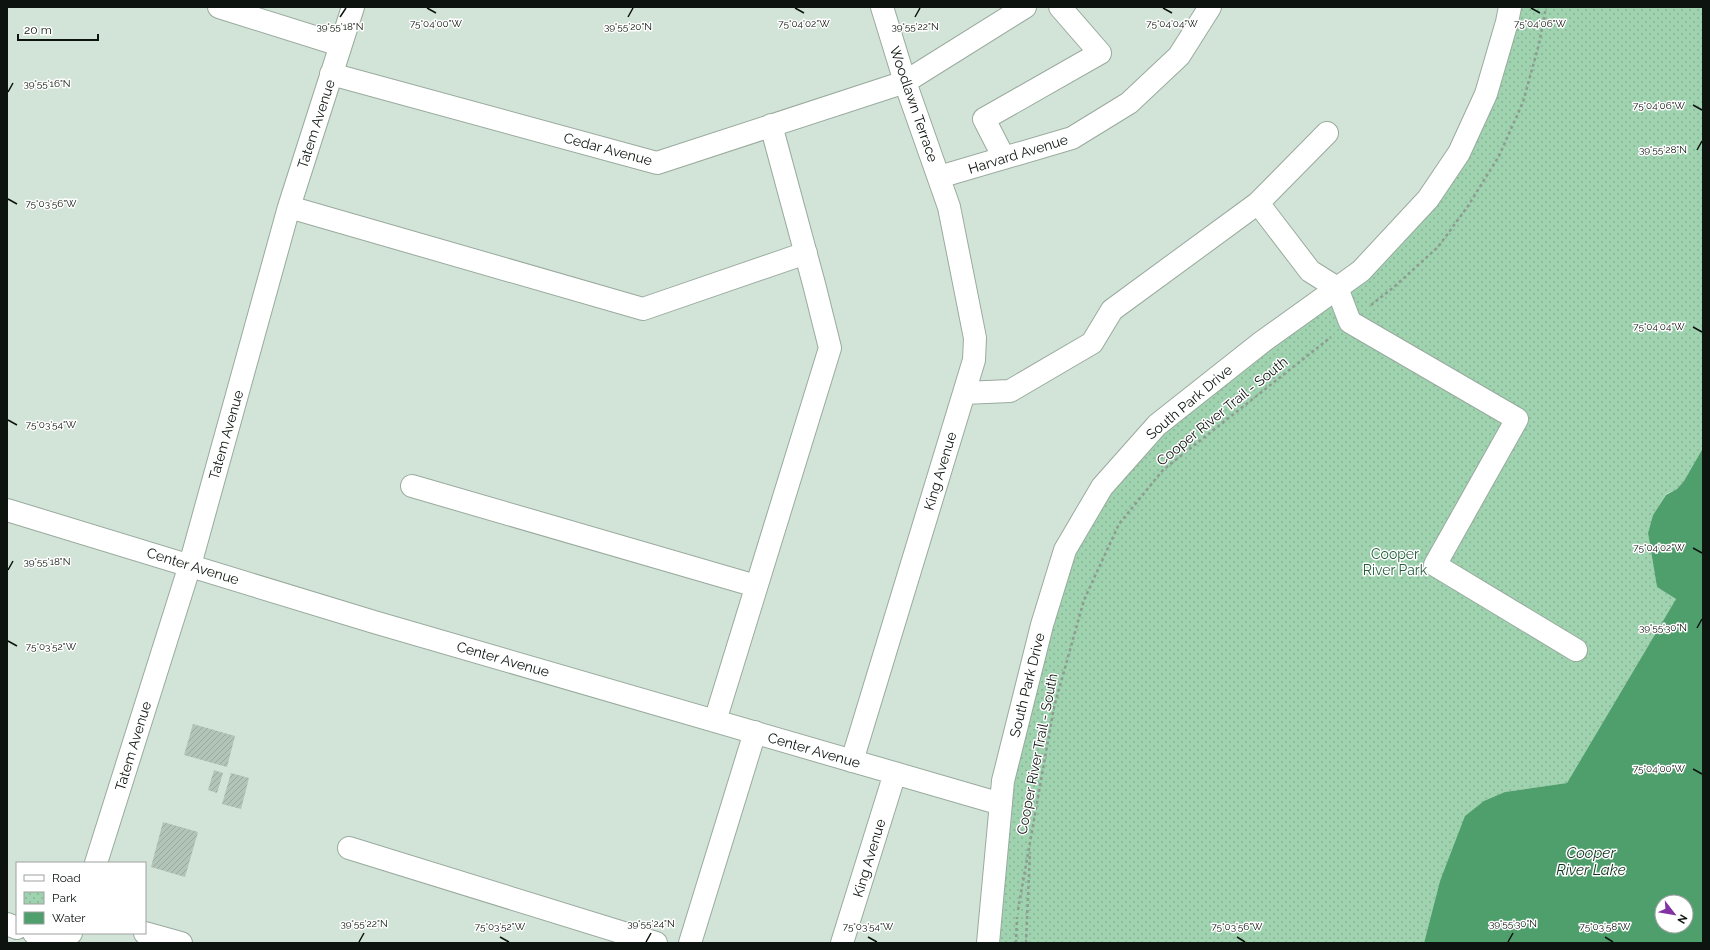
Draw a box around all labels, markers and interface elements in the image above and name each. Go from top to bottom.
scale bar [18,16,98,42]
text: 75°04'00"W [410,18,463,29]
text: 75°04'02"W [778,18,830,29]
text: 75°04'04"W [1146,18,1198,29]
text: 75°04'06"W [1514,18,1567,29]
text: 39°55'18"N [316,21,364,32]
text: 39°55'20"N [604,21,652,32]
text: 39°55'22"N [891,21,939,32]
text: 20 m [24,23,52,37]
street label: Woodlawn Terrace [887,44,941,164]
text: 39°55'16"N [23,78,71,89]
street label: Tatem Avenue [294,78,338,170]
text: 75°04'06"W [1633,100,1686,111]
street label: Cedar Avenue [562,129,654,169]
street label: Harvard Avenue [966,131,1070,177]
text: 39°55'28"N [1639,144,1687,155]
text: 75°03'56"W [25,198,77,209]
text: 75°04'04"W [1633,321,1685,332]
street label: Cooper River Trail - South [1153,353,1291,469]
street label: South Park Drive [1143,361,1235,443]
street label: Tatem Avenue [206,388,246,482]
text: 75°03'54"W [26,419,77,430]
street label: King Avenue [920,430,960,512]
text: 75°04'02"W [1633,542,1685,553]
street label: Center Avenue [145,544,241,588]
park label: Cooper River Park [1363,546,1428,578]
text: 39°55'18"N [23,556,71,567]
text: 39°55'30"N [1639,622,1687,633]
street label: South Park Drive [1006,631,1048,739]
street label: Center Avenue [455,638,551,680]
text: 75°03'52"W [26,641,77,652]
street label: Cooper River Trail - South [1014,672,1060,836]
street label: Tatem Avenue [112,699,154,793]
street label: Center Avenue [766,729,862,771]
text: 75°04'00"W [1633,763,1686,774]
street label: King Avenue [849,817,889,899]
water label: Cooper River Lake [1556,844,1626,879]
legend [16,862,146,934]
text: Road [52,871,81,885]
text: Park [52,891,77,905]
north arrow [1654,894,1694,934]
text: Water [52,911,86,925]
text: N [1674,912,1690,926]
text: 39°55'22"N [340,918,388,929]
text: 39°55'24"N [627,918,675,929]
text: 39°55'30"N [1489,918,1537,929]
text: 75°03'52"W [475,921,526,932]
text: 75°03'54"W [843,921,894,932]
text: 75°03'56"W [1211,921,1263,932]
text: 75°03'58"W [1579,921,1631,932]

